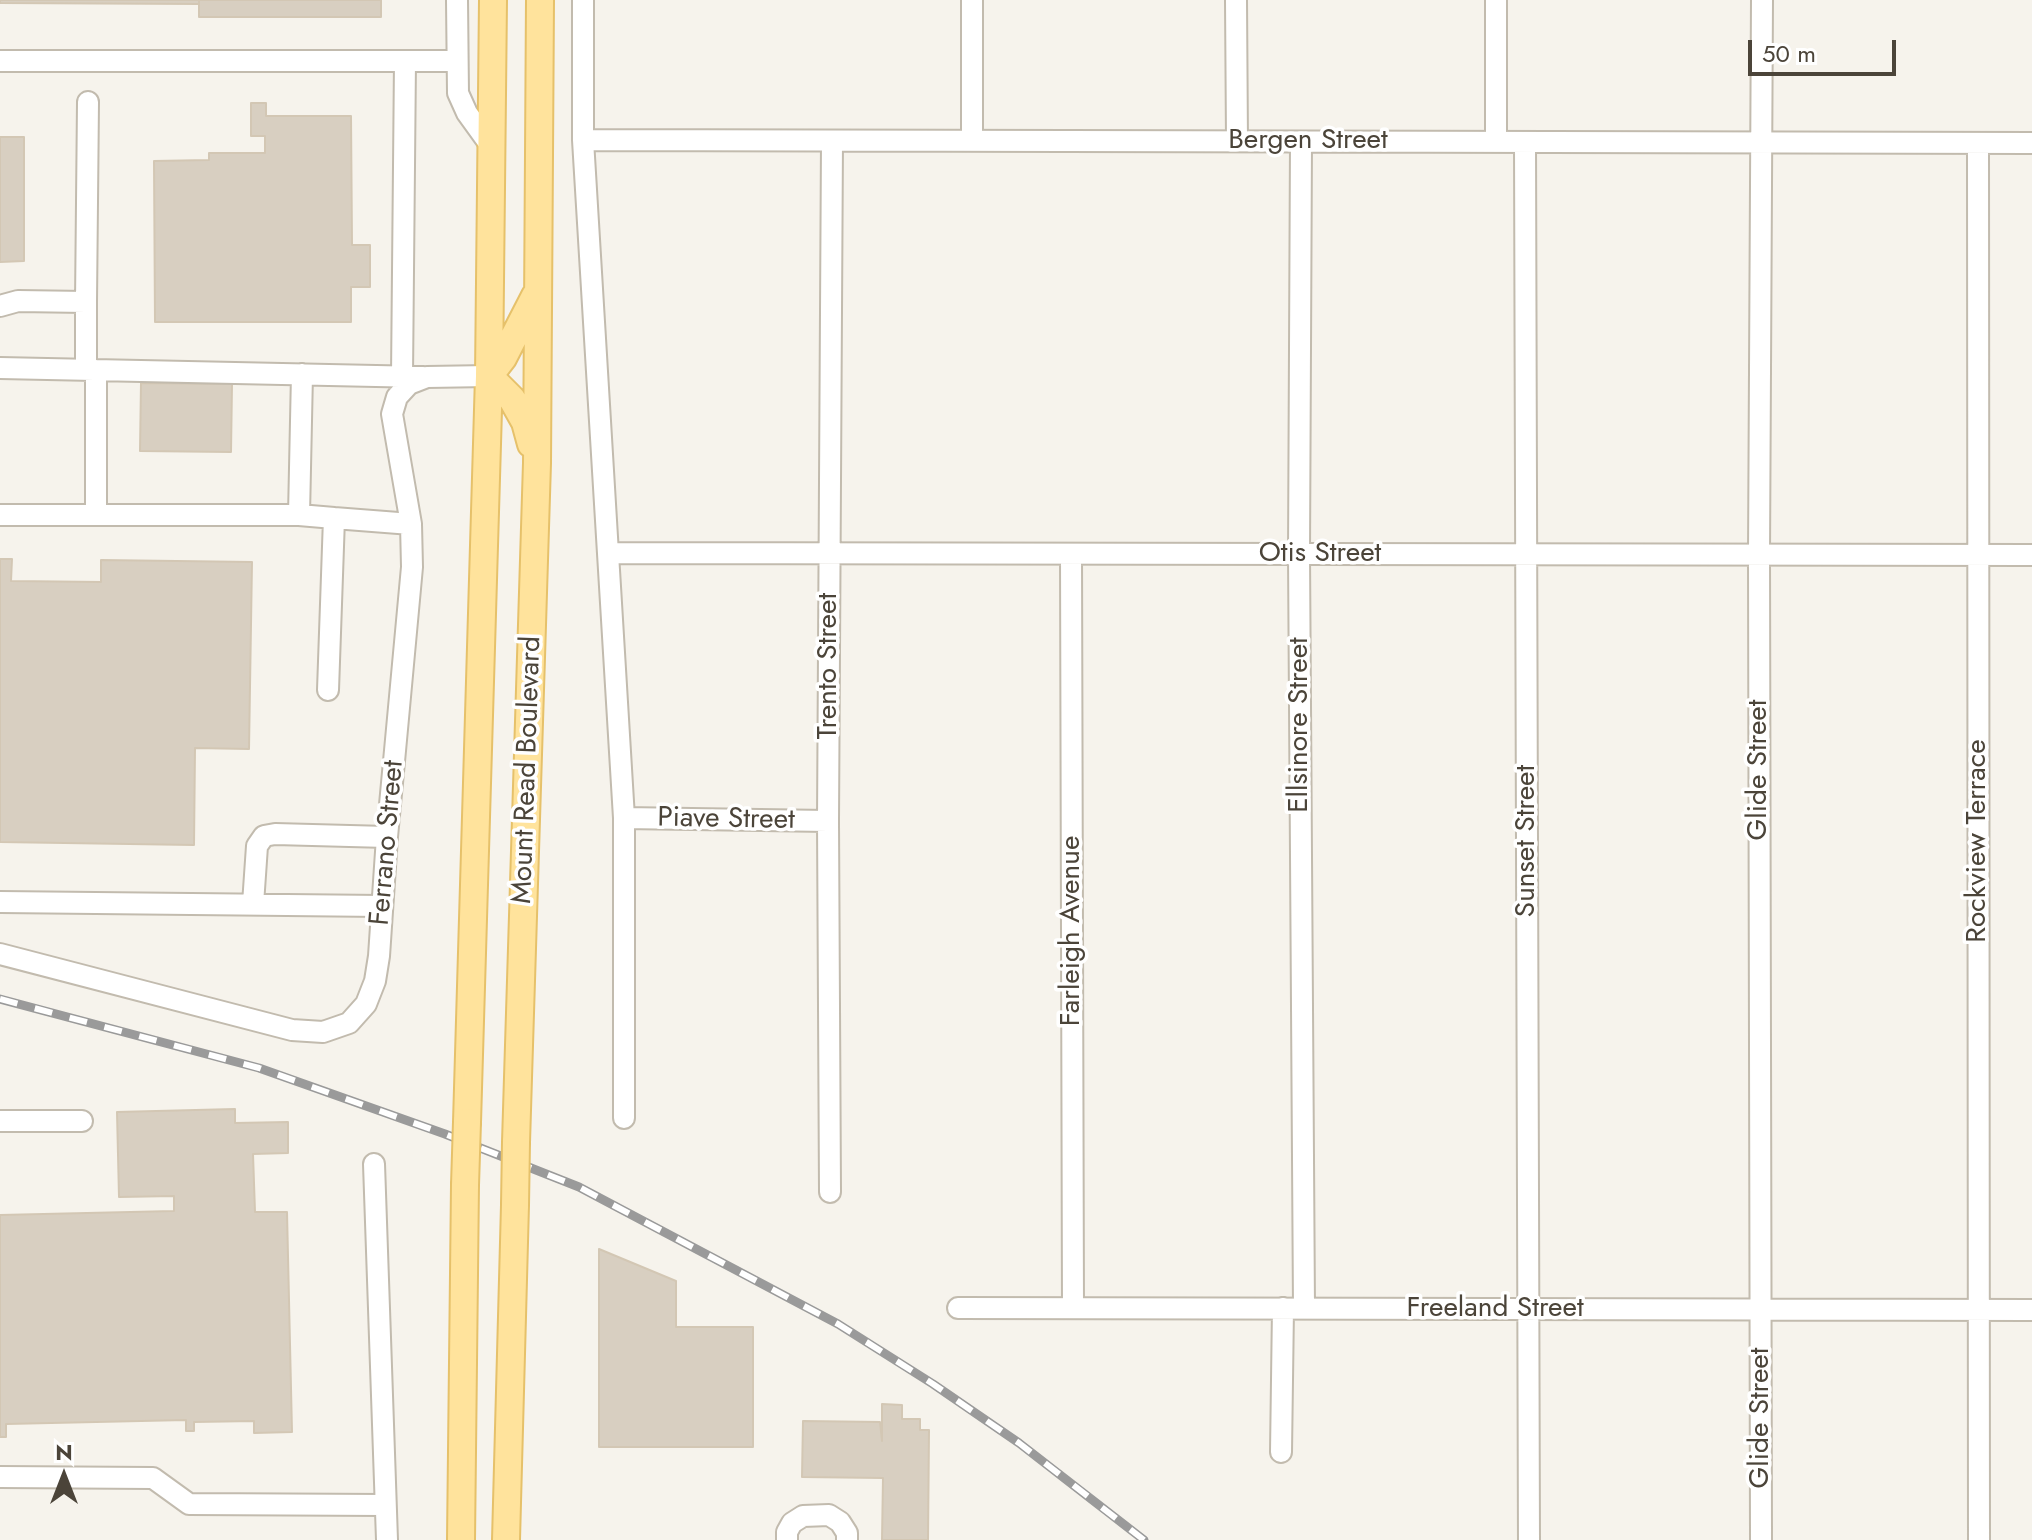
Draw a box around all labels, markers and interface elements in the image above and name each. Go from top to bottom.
scale bar [1752,24,1900,74]
text: 50 m [1762,36,1816,71]
street label: Bergen Street [1228,124,1388,158]
street label: Otis Street [1259,537,1381,571]
street label: Trento Street [812,593,846,739]
street label: Mount Read Boulevard [507,636,549,904]
street label: Ellsinore Street [1283,637,1317,813]
street label: Glide Street [1742,699,1776,841]
street label: Rockview Terrace [1961,739,1995,943]
street label: Ferrano Street [364,759,412,927]
street label: Sunset Street [1510,765,1544,917]
street label: Piave Street [657,802,795,838]
street label: Farleigh Avenue [1055,836,1089,1026]
street label: Freeland Street [1406,1292,1584,1326]
street label: Glide Street [1744,1347,1778,1489]
north arrow [24,1436,104,1516]
text: N [55,1436,73,1468]

